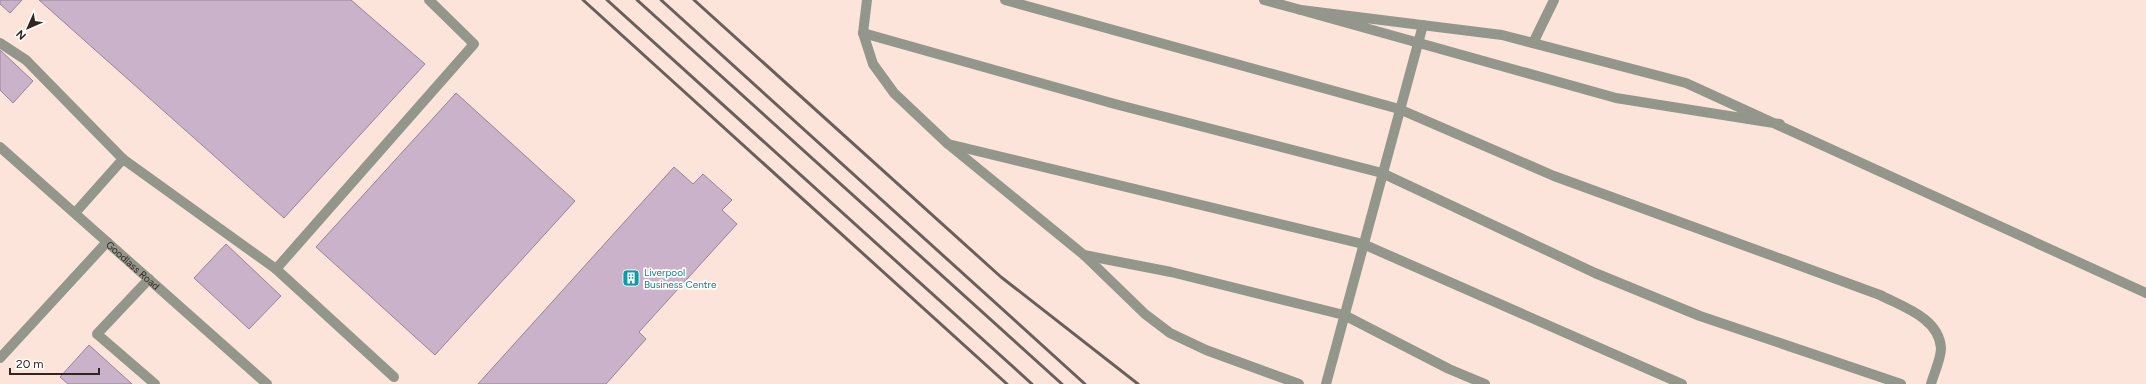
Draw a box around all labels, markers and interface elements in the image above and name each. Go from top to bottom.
north arrow [8,8,48,48]
text: N [14,27,29,42]
street label: Goodlass Road [103,238,162,293]
place label: Liverpool Business Centre [644,266,717,291]
building icon: Liverpool Business Centre [621,268,641,288]
scale bar [10,350,99,376]
text: 20 m [16,357,44,371]

